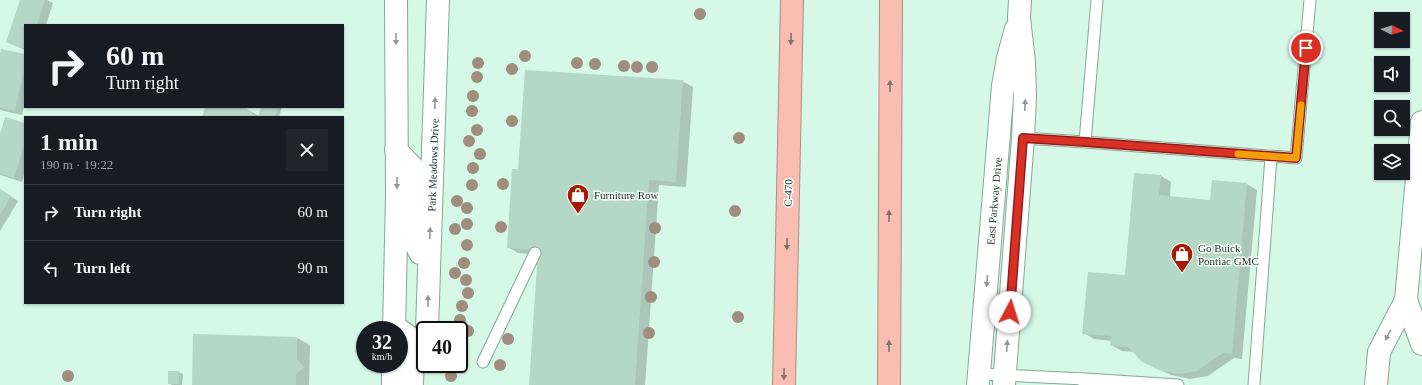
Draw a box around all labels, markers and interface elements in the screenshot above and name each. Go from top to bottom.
north arrow [1374,12,1410,48]
map controls [1374,12,1410,180]
pin [1289,31,1323,65]
one-way arrow [393,33,399,46]
one-way arrow [788,33,794,46]
icon: arrive [1295,37,1317,59]
icon: right [40,40,92,92]
text: 60 m [106,40,164,71]
button: sound [1374,56,1410,92]
text: Turn right [106,73,179,93]
one-way arrow [887,79,893,92]
one-way arrow [432,96,438,109]
one-way arrow [1022,98,1028,111]
button: search [1374,100,1410,136]
street label: Park Meadows Drive [425,118,441,212]
text: 1 min [40,129,98,155]
button: close [286,129,328,171]
button: layers [1374,144,1410,180]
text: 190 m · 19:22 [40,157,113,172]
street label: East Parkway Drive [984,157,1004,245]
one-way arrow [394,177,400,190]
street label: C-470 [782,179,794,207]
shop icon: Furniture Row [565,182,591,215]
place label: Furniture Row [594,189,659,201]
icon: right [40,202,62,224]
text: Turn right [74,204,141,220]
text: 60 m [298,204,328,220]
one-way arrow [886,209,892,222]
one-way arrow [427,227,434,239]
one-way arrow [784,238,790,251]
shop icon: Go Buick Pontiac GMC [1169,241,1195,274]
place label: Go Buick Pontiac GMC [1198,242,1259,267]
icon: left [40,258,62,280]
text: Turn left [74,260,131,276]
text: 90 m [298,260,328,276]
one-way arrow [983,275,990,287]
position arrow [989,291,1031,333]
one-way arrow [425,294,431,307]
speed limit sign: 40 [416,321,468,373]
one-way arrow [1385,329,1391,341]
text: 32 [372,331,392,353]
one-way arrow [886,339,892,352]
one-way arrow [1004,340,1011,352]
text: km/h [372,351,392,362]
one-way arrow [781,368,787,381]

